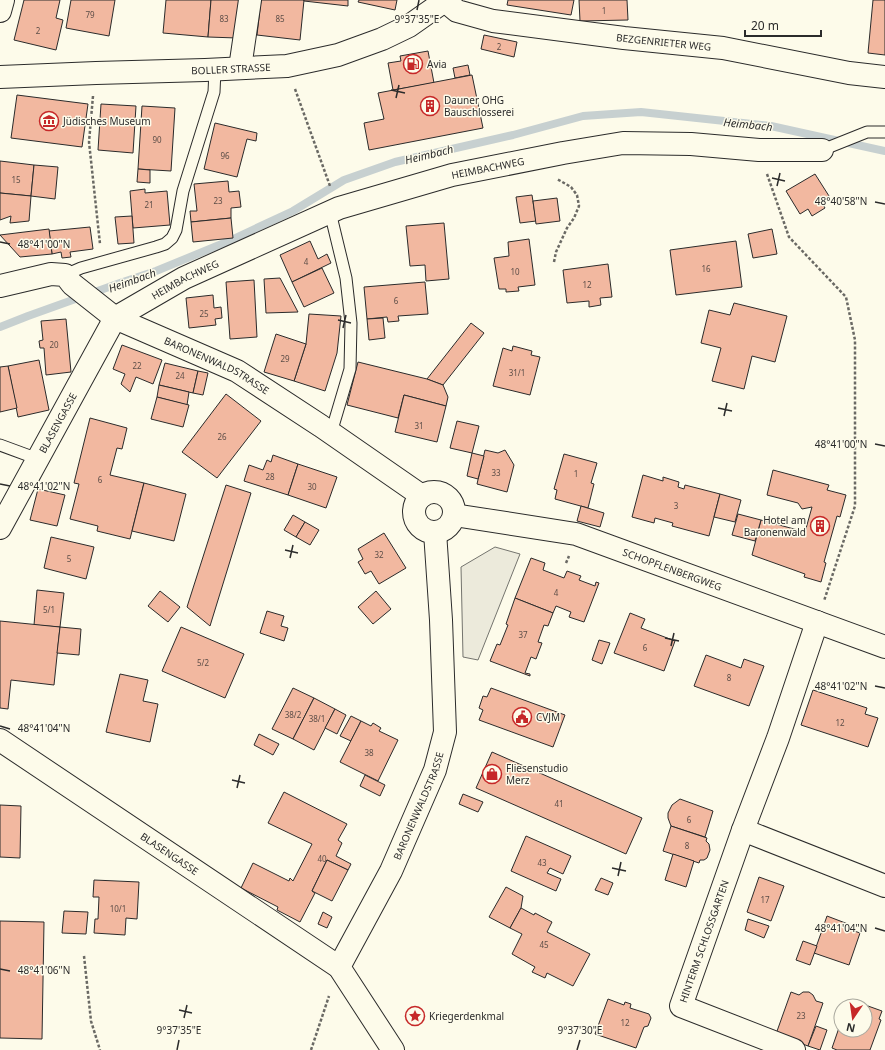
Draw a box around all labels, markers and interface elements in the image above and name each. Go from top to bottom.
house number: 1 [602,5,606,16]
house number: 79 [85,9,95,20]
text: 9°37'35"E [395,12,439,26]
scale bar [745,12,821,38]
house number: 83 [219,13,229,24]
house number: 85 [275,13,285,24]
text: 20 m [751,17,779,34]
house number: 2 [36,25,41,36]
street label: BEZGENRIETER WEG [615,30,712,54]
house number: 2 [497,41,502,52]
fuel station icon: Avia [402,53,424,75]
place label: Avia [427,57,447,71]
street label: BOLLER STRASSE [191,60,271,77]
place label: Dauner OHG Bauschlosserei [444,93,514,119]
building icon: Dauner OHG Bauschlosserei [419,95,441,117]
museum icon: Jüdisches Museum [38,110,60,132]
place label: Jüdisches Museum [62,114,151,128]
water label: Heimbach [723,114,773,134]
house number: 90 [152,134,162,145]
water label: Heimbach [403,141,455,167]
house number: 96 [220,150,230,161]
street label: HEIMBACHWEG [450,154,525,182]
house number: 15 [11,174,21,185]
text: 48°40'58"N [815,194,867,208]
house number: 23 [213,195,223,206]
house number: 21 [144,199,154,210]
text: 48°41'00"N [18,237,70,251]
street label: HEIMBACHWEG [149,256,221,303]
house number: 4 [304,256,309,267]
house number: 16 [701,263,711,274]
water label: Heimbach [106,265,158,295]
house number: 10 [510,266,520,277]
house number: 12 [582,279,592,290]
house number: 6 [394,295,399,306]
house number: 25 [199,308,209,319]
street label: BARONENWALDSTRASSE [162,333,272,397]
house number: 20 [49,339,59,350]
house number: 29 [280,353,290,364]
house number: 22 [132,360,142,371]
house number: 31/1 [509,367,525,378]
house number: 24 [175,370,185,381]
street label: BLASENGASSE [35,390,80,456]
house number: 31 [414,420,424,431]
house number: 26 [217,431,227,442]
text: 48°41'00"N [815,437,867,451]
house number: 33 [491,467,501,478]
house number: 1 [574,468,578,479]
house number: 28 [265,471,275,482]
house number: 6 [98,474,103,485]
text: 48°41'02"N [18,479,70,493]
house number: 30 [307,481,317,492]
house number: 3 [674,500,679,511]
place label: Hotel am Baronenwald [744,513,806,539]
building icon: Hotel am Baronenwald [809,515,831,537]
street label: SCHOPFLENBERGWEG [621,545,724,594]
house number: 32 [374,549,384,560]
house number: 5 [67,553,72,564]
house number: 4 [554,587,559,598]
house number: 5/1 [43,604,55,615]
house number: 37 [518,629,528,640]
house number: 6 [643,642,648,653]
house number: 5/2 [197,657,209,668]
house number: 8 [727,672,732,683]
text: 48°41'02"N [815,679,867,693]
public building icon: CVJM [511,706,533,728]
house number: 38/2 [285,709,302,720]
place label: CVJM [536,710,560,724]
house number: 38/1 [309,713,325,724]
house number: 12 [835,717,845,728]
text: 48°41'04"N [18,721,70,735]
house number: 38 [364,747,374,758]
street label: BARONENWALDSTRASSE [390,750,446,862]
place label: Fliesenstudio Merz [506,761,568,787]
shop icon: Fliesenstudio Merz [481,763,503,785]
house number: 41 [554,798,564,809]
house number: 6 [687,814,692,825]
street label: BLASENGASSE [138,829,201,878]
house number: 8 [685,840,690,851]
house number: 40 [317,853,327,864]
house number: 43 [537,857,547,868]
street label: HINTERM SCHLOSSGARTEN [676,878,732,1004]
house number: 17 [760,894,770,905]
house number: 10/1 [110,903,126,914]
text: 48°41'04"N [815,921,867,935]
house number: 45 [539,939,549,950]
text: 48°41'06"N [18,963,70,977]
north arrow [833,998,873,1038]
place icon: Kriegerdenkmal [404,1005,426,1027]
place label: Kriegerdenkmal [429,1009,504,1023]
house number: 23 [796,1010,806,1021]
house number: 12 [620,1017,630,1028]
text: N [845,1020,857,1037]
text: 9°37'35"E [157,1023,201,1037]
text: 9°37'30"E [558,1023,602,1037]

